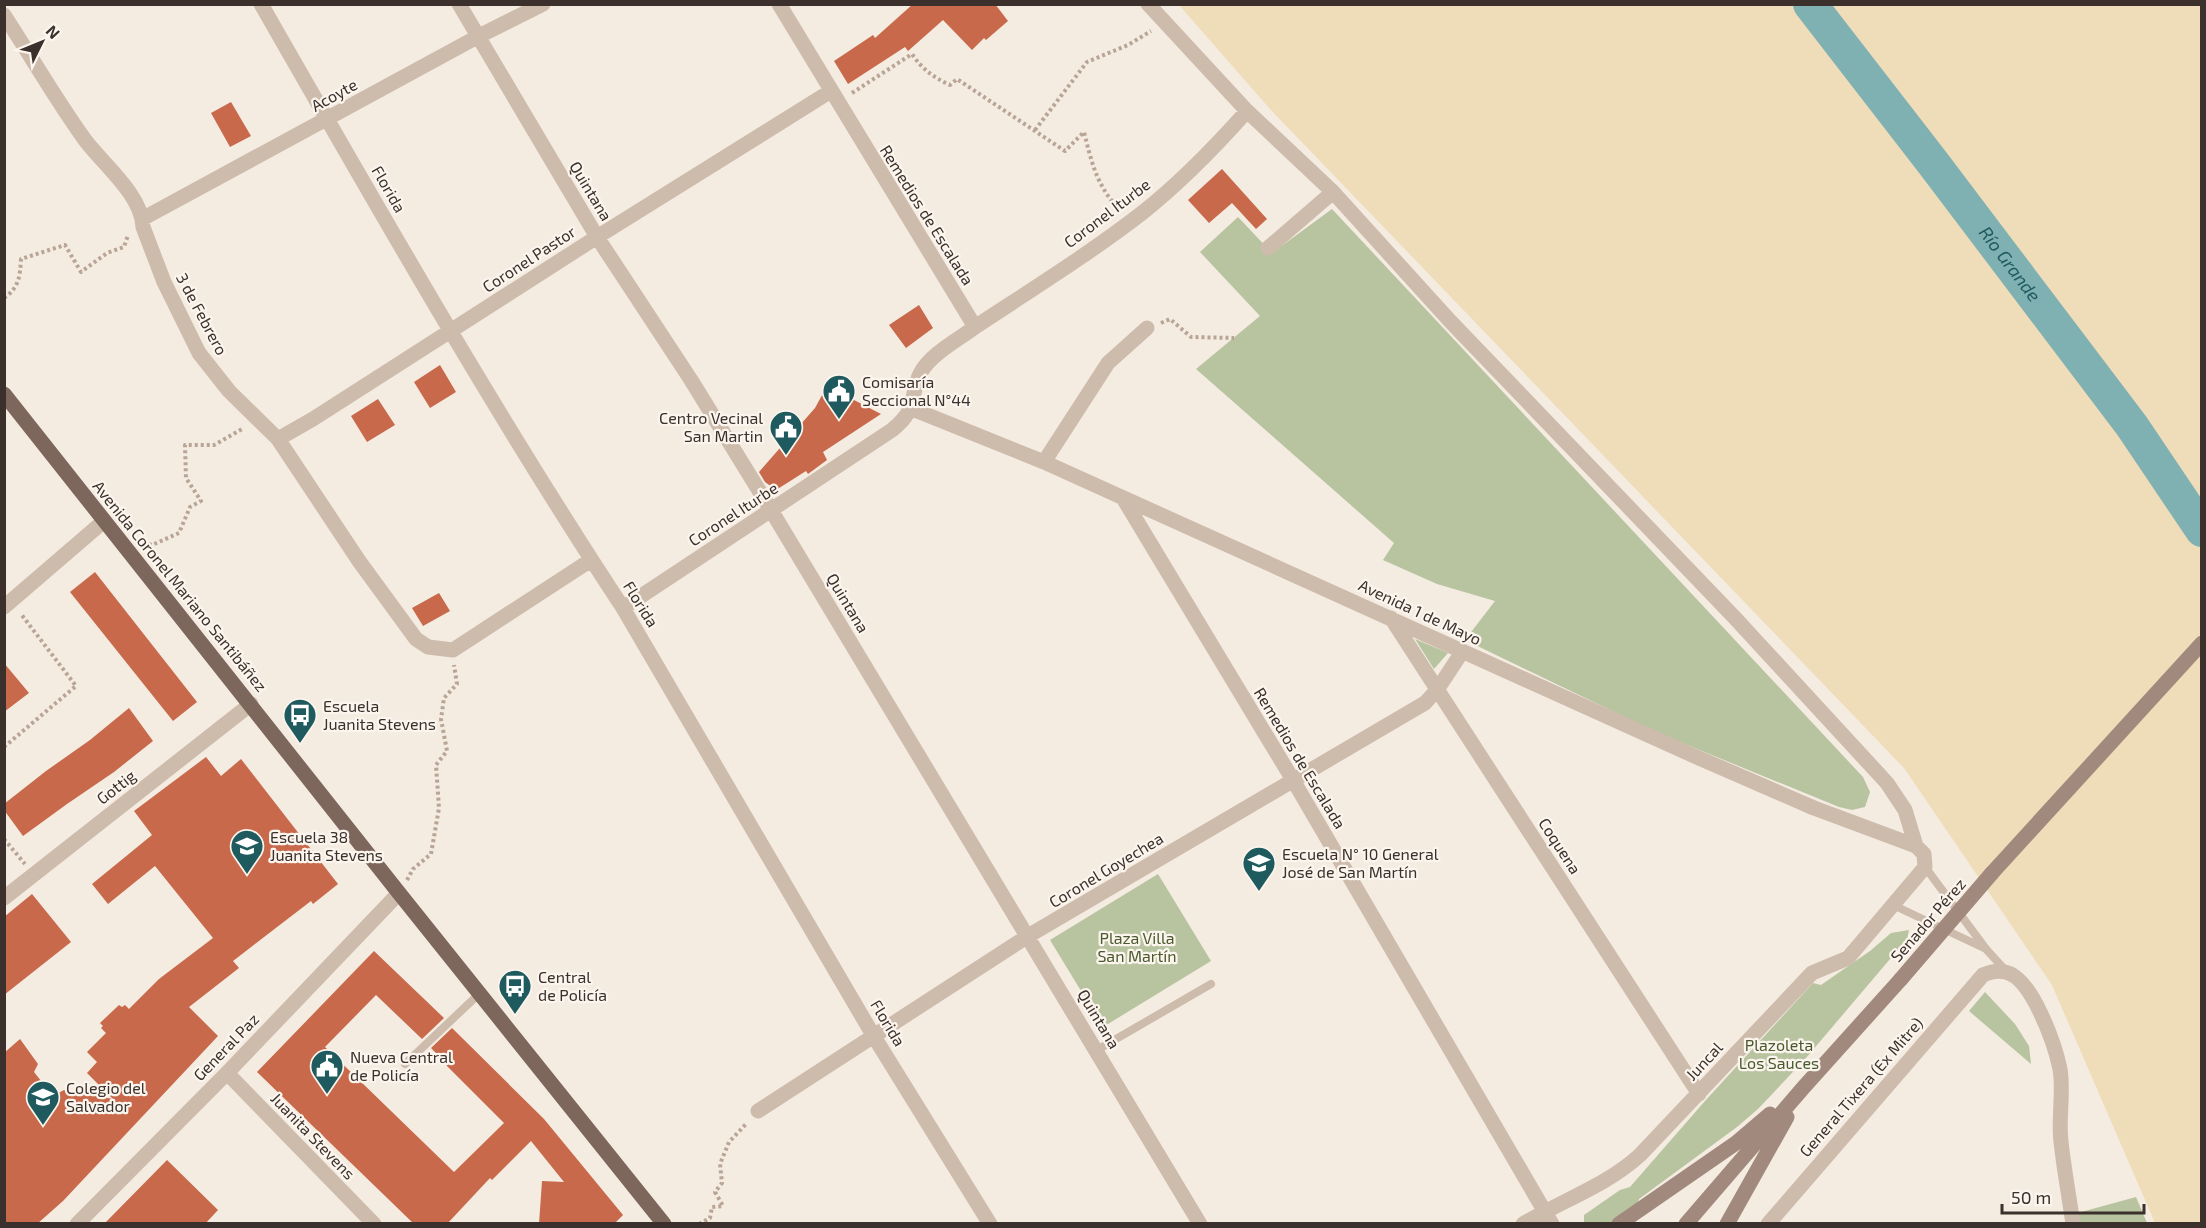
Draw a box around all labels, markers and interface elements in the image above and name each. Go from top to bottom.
north arrow [12,12,72,72]
text: N [42,21,64,42]
street label: Acoyte [307,74,360,115]
street label: Remedios de Escalada [877,141,978,288]
street label: Quintana [565,158,617,224]
street label: Florida [369,162,410,216]
street label: Coronel Iturbe [1060,174,1153,251]
street label: Coronel Pastor [479,221,579,296]
water label: Río Grande [1975,222,2046,306]
street label: 3 de Febrero [173,270,232,358]
place label: Comisaría Seccional N°44 [862,372,971,409]
public building icon: Comisaría Seccional N°44 [821,373,857,420]
place label: Centro Vecinal San Martin [659,408,763,445]
public building icon: Centro Vecinal San Martin [768,409,804,456]
street label: Avenida Coronel Mariano Santibáñez [89,476,271,695]
street label: Coronel Iturbe [684,478,781,550]
street label: Quintana [822,570,874,636]
street label: Avenida 1 de Mayo [1356,575,1484,648]
street label: Florida [620,577,663,630]
street label: Remedios de Escalada [1251,684,1350,832]
place label: Escuela Juanita Stevens [323,696,436,733]
bus stop icon: Escuela Juanita Stevens [282,697,318,744]
street label: Gottig [92,765,139,808]
street label: Coquena [1535,814,1586,877]
place label: Escuela 38 Juanita Stevens [270,827,383,864]
school or university icon: Escuela 38 Juanita Stevens [229,828,265,875]
street label: Coronel Goyechea [1045,828,1166,911]
place label: Escuela N° 10 General José de San Martín [1282,844,1439,881]
school or university icon: Escuela N° 10 General José de San Martín [1241,845,1277,892]
street label: Senador Pérez [1886,874,1969,965]
park label: Plaza Villa San Martín [1097,928,1177,965]
place label: Central de Policía [538,967,607,1004]
bus stop icon: Central de Policía [497,968,533,1015]
street label: Quintana [1073,986,1125,1052]
street label: Florida [867,996,910,1049]
street label: General Paz [189,1009,262,1084]
street label: General Tixera (Ex Mitre) [1795,1013,1926,1160]
park label: Plazoleta Los Sauces [1739,1035,1819,1072]
street label: Juncal [1681,1037,1726,1084]
place label: Nueva Central de Policía [350,1047,453,1084]
public building icon: Nueva Central de Policía [309,1048,345,1095]
place label: Colegio del Salvador [66,1078,146,1115]
school or university icon: Colegio del Salvador [25,1079,61,1126]
street label: Juanita Stevens [267,1088,359,1183]
scale bar [2002,1177,2144,1215]
text: 50 m [2011,1186,2051,1208]

